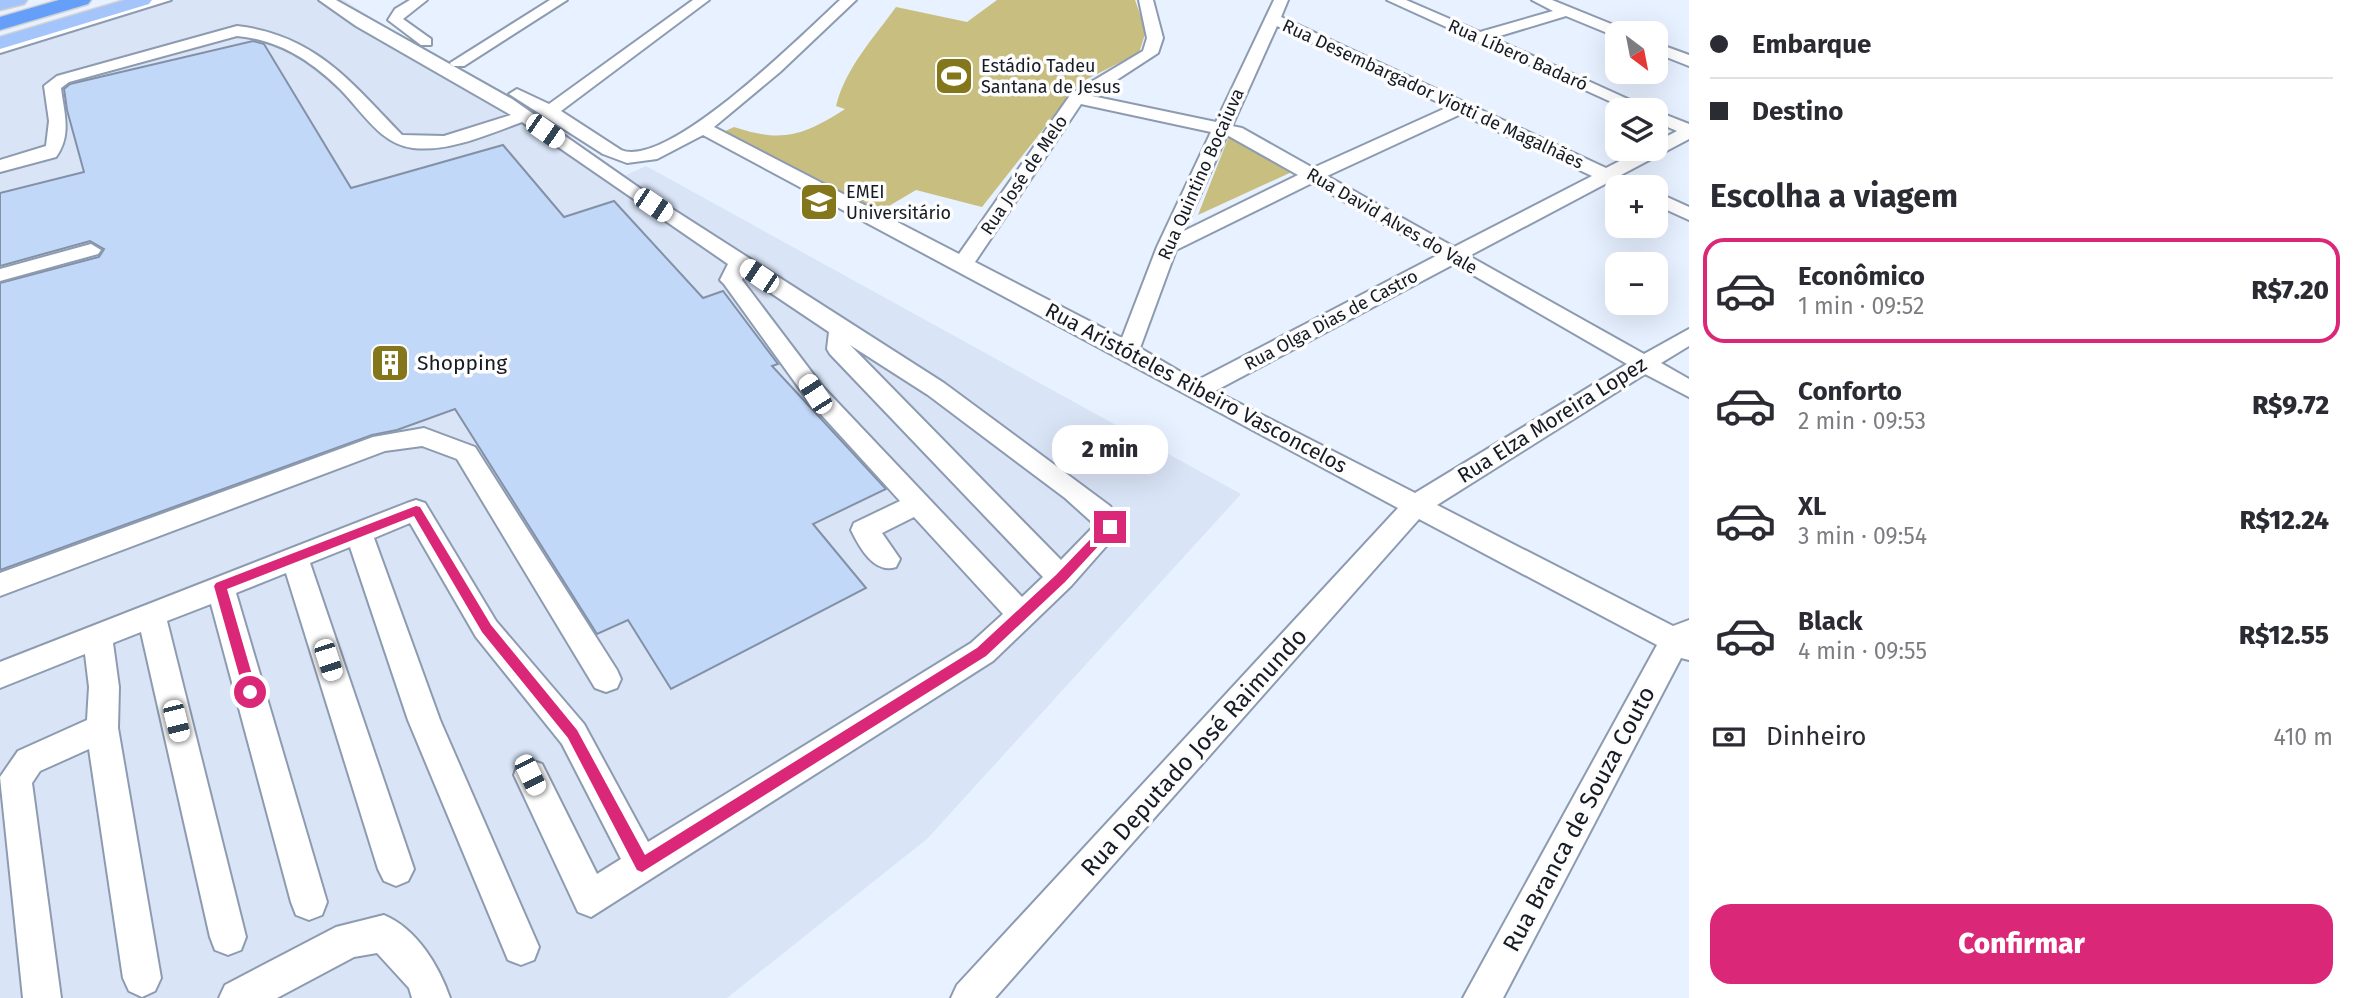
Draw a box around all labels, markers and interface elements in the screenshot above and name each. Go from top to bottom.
street label: Rua Desembargador Viotti de Magalhães [1279,14,1587,174]
street label: Rua Líbero Badaró [1445,14,1591,96]
north arrow [1605,21,1668,84]
map controls [1605,21,1668,315]
text: Embarque [1752,29,1871,60]
sports icon: Estádio Tadeu Santana de Jesus [933,55,975,97]
place label: Estádio Tadeu Santana de Jesus [981,55,1120,98]
street label: Rua Quintino Bocaiuva [1153,85,1249,263]
text: Destino [1752,96,1843,127]
button: layers [1605,98,1668,161]
car [522,110,569,152]
street label: Rua José de Melo [976,111,1072,239]
street label: Rua David Alves do Vale [1303,163,1481,279]
button: + [1605,175,1668,238]
text: Escolha a viagem [1710,177,1958,215]
school or university icon: EMEI Universitário [798,181,840,223]
place label: EMEI Universitário [846,181,951,224]
car [630,185,677,225]
button: − [1605,252,1668,315]
car [736,256,783,296]
icon: car [1714,259,1777,322]
text: Econômico [1798,261,1925,292]
street label: Rua Olga Dias de Castro [1240,265,1422,375]
text: R$7.20 [2252,275,2329,306]
text: 1 min · 09:52 [1798,292,1924,320]
street label: Rua Aristóteles Ribeiro Vasconcelos [1041,297,1351,479]
building icon: Shopping [369,342,411,384]
place label: Shopping [417,350,507,376]
street label: Rua Elza Moreira Lopez [1453,351,1651,489]
car [795,371,836,417]
icon: car [1714,374,1777,437]
text: Conforto [1798,376,1902,407]
text: R$9.72 [2252,390,2329,421]
text: 2 min · 09:53 [1798,407,1926,435]
callout: 2 min [1052,426,1168,475]
text: 2 min [1082,435,1138,463]
icon: car [1714,489,1777,552]
text: XL [1798,491,1826,522]
text: R$12.24 [2240,505,2329,536]
route end [1094,511,1126,543]
text: 3 min · 09:54 [1798,522,1927,550]
icon: car [1714,604,1777,667]
text: Black [1798,606,1863,637]
text: R$12.55 [2239,620,2329,651]
street label: Rua Deputado José Raimundo [1075,622,1313,882]
car [312,637,345,683]
text: 4 min · 09:55 [1798,637,1927,665]
route start [234,676,266,708]
street label: Rua Branca de Souza Couto [1497,682,1661,956]
car [161,698,192,744]
icon: cash [1710,718,1748,756]
text: Dinheiro [1766,721,1867,752]
text: 410 m [2273,723,2333,751]
car [512,752,549,798]
button: Confirmar [1710,904,2333,984]

